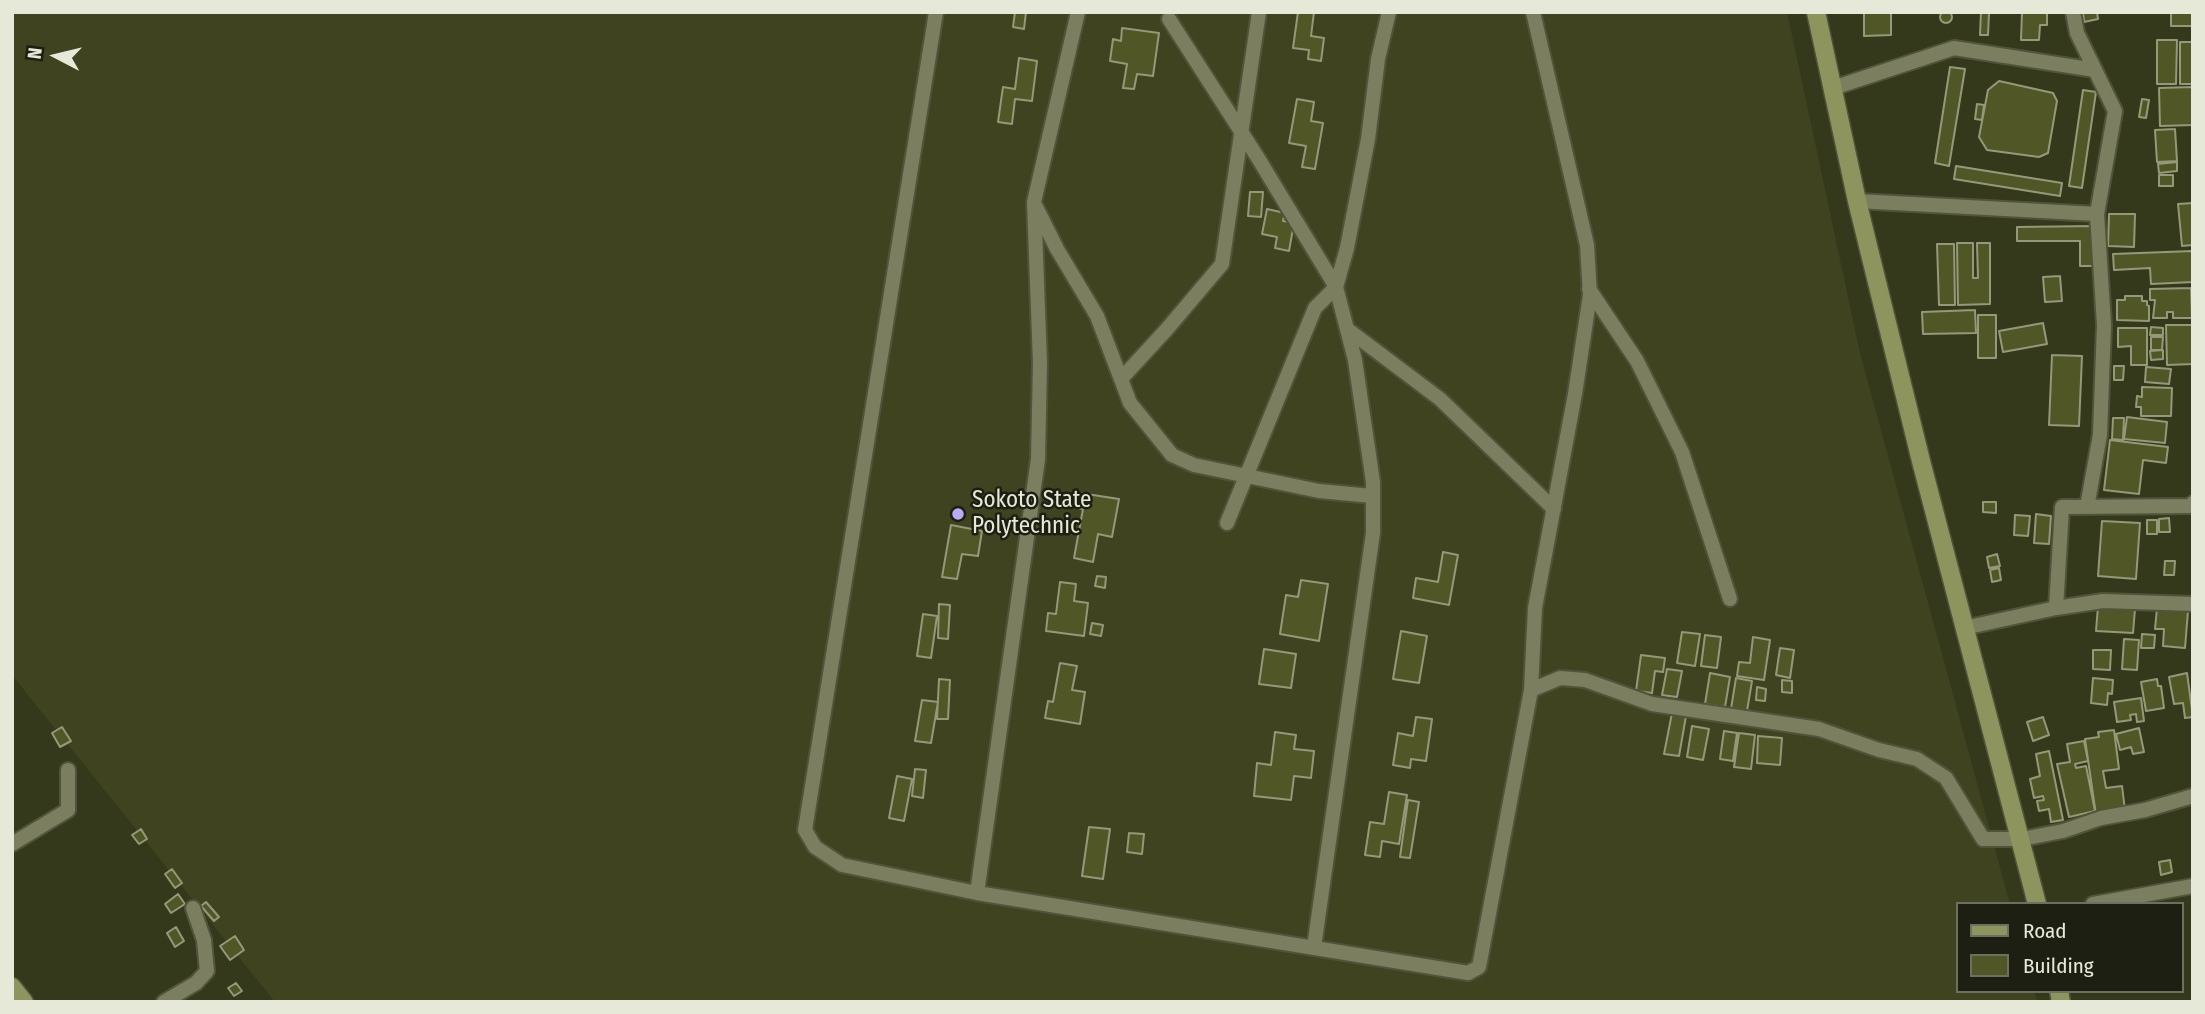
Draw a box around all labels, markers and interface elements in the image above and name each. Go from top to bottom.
north arrow [21,21,91,91]
text: N [23,46,47,60]
place label: Sokoto State Polytechnic [972,487,1091,541]
marker: Sokoto State Polytechnic [950,506,966,522]
legend [1956,902,2184,993]
text: Road [2023,918,2067,944]
text: Building [2023,953,2094,979]

